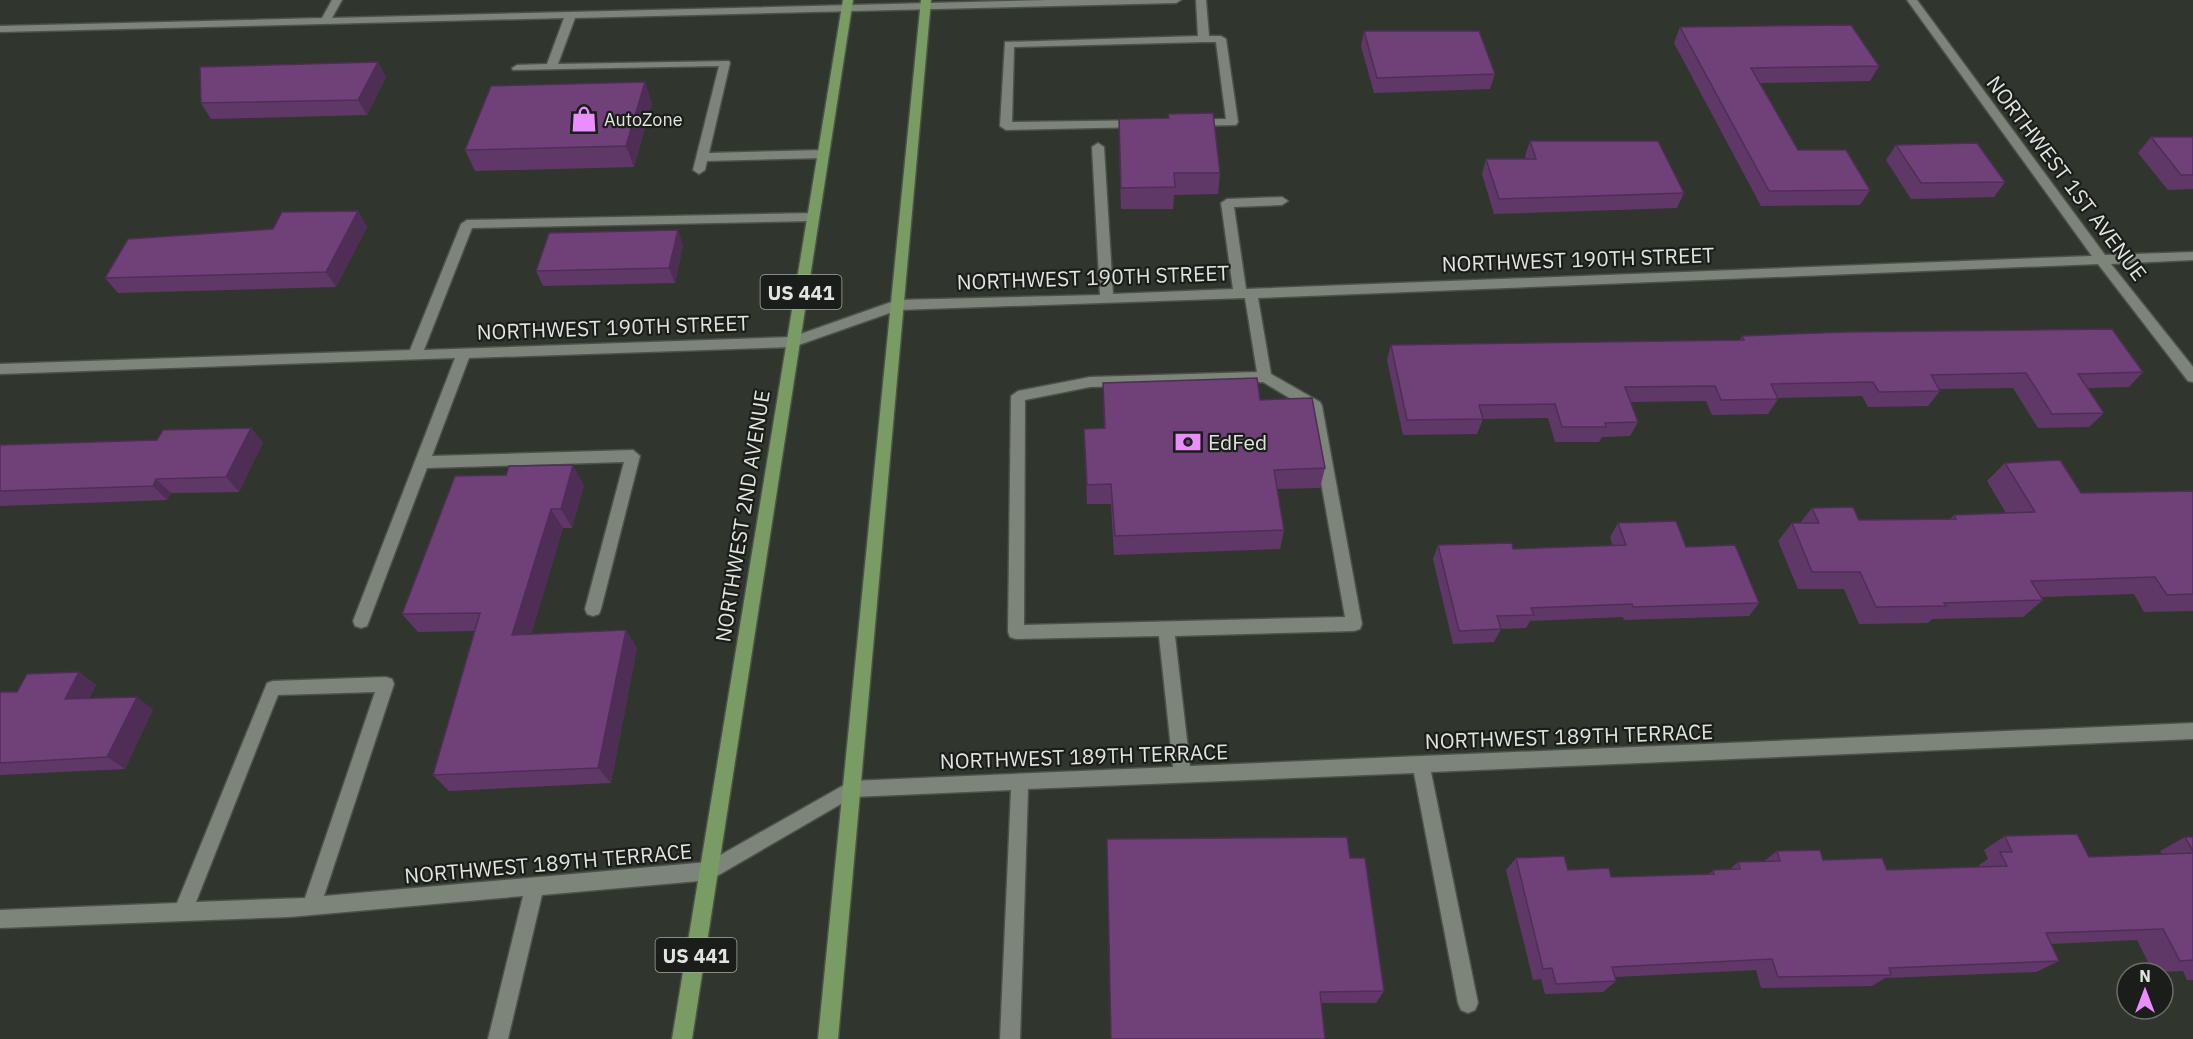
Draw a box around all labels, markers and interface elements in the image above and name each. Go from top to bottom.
street label: NORTHWEST 1ST AVENUE [1981,70,2153,286]
shop icon: AutoZone [569,104,599,134]
place label: AutoZone [604,108,683,131]
street label: NORTHWEST 190TH STREET [1441,240,1715,278]
street label: NORTHWEST 190TH STREET [956,258,1230,296]
road number: US 441 [760,275,842,309]
street label: NORTHWEST 190TH STREET [476,308,750,346]
street label: NORTHWEST 2ND AVENUE [708,388,776,644]
bank icon: EdFed [1173,427,1203,457]
place label: EdFed [1208,428,1267,456]
street label: NORTHWEST 189TH TERRACE [1424,717,1714,755]
street label: NORTHWEST 189TH TERRACE [939,737,1229,775]
street label: NORTHWEST 189TH TERRACE [403,836,693,890]
road number: US 441 [656,938,736,972]
north arrow [2115,961,2175,1021]
text: N [2139,966,2151,986]

